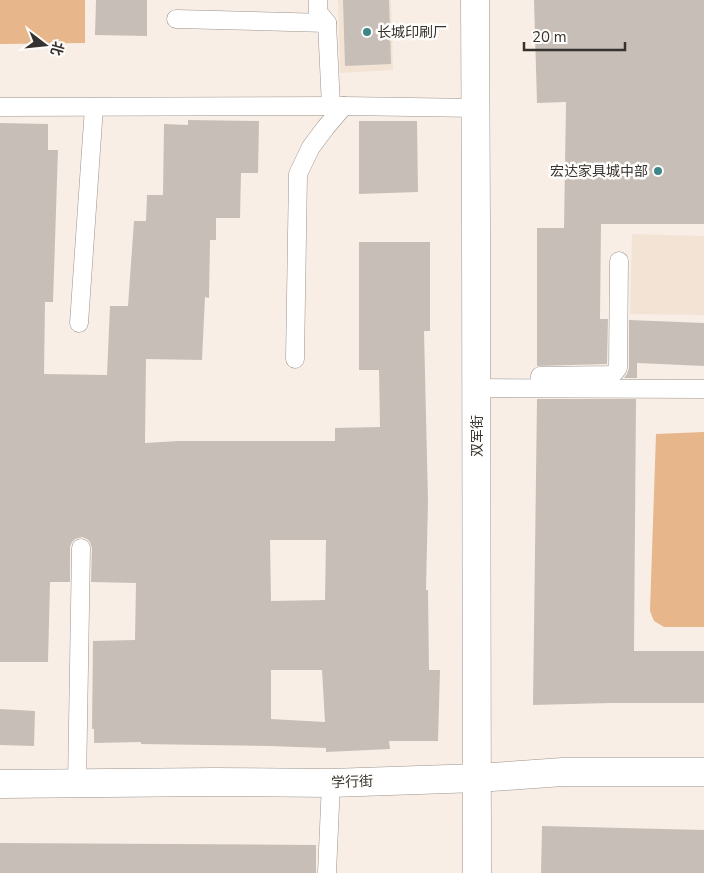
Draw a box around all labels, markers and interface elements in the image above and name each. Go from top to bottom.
north arrow [20,20,70,70]
scale bar [524,20,625,52]
place label: 长城印刷厂 [377,23,447,42]
marker: 长城印刷厂 [361,26,373,38]
text: 20 m [532,27,567,47]
text: 北 [46,39,68,58]
place label: 宏达家具城中部 [550,162,648,181]
marker: 宏达家具城中部 [652,165,664,177]
street label: 双军街 [468,415,487,457]
street label: 学行街 [331,772,373,792]

